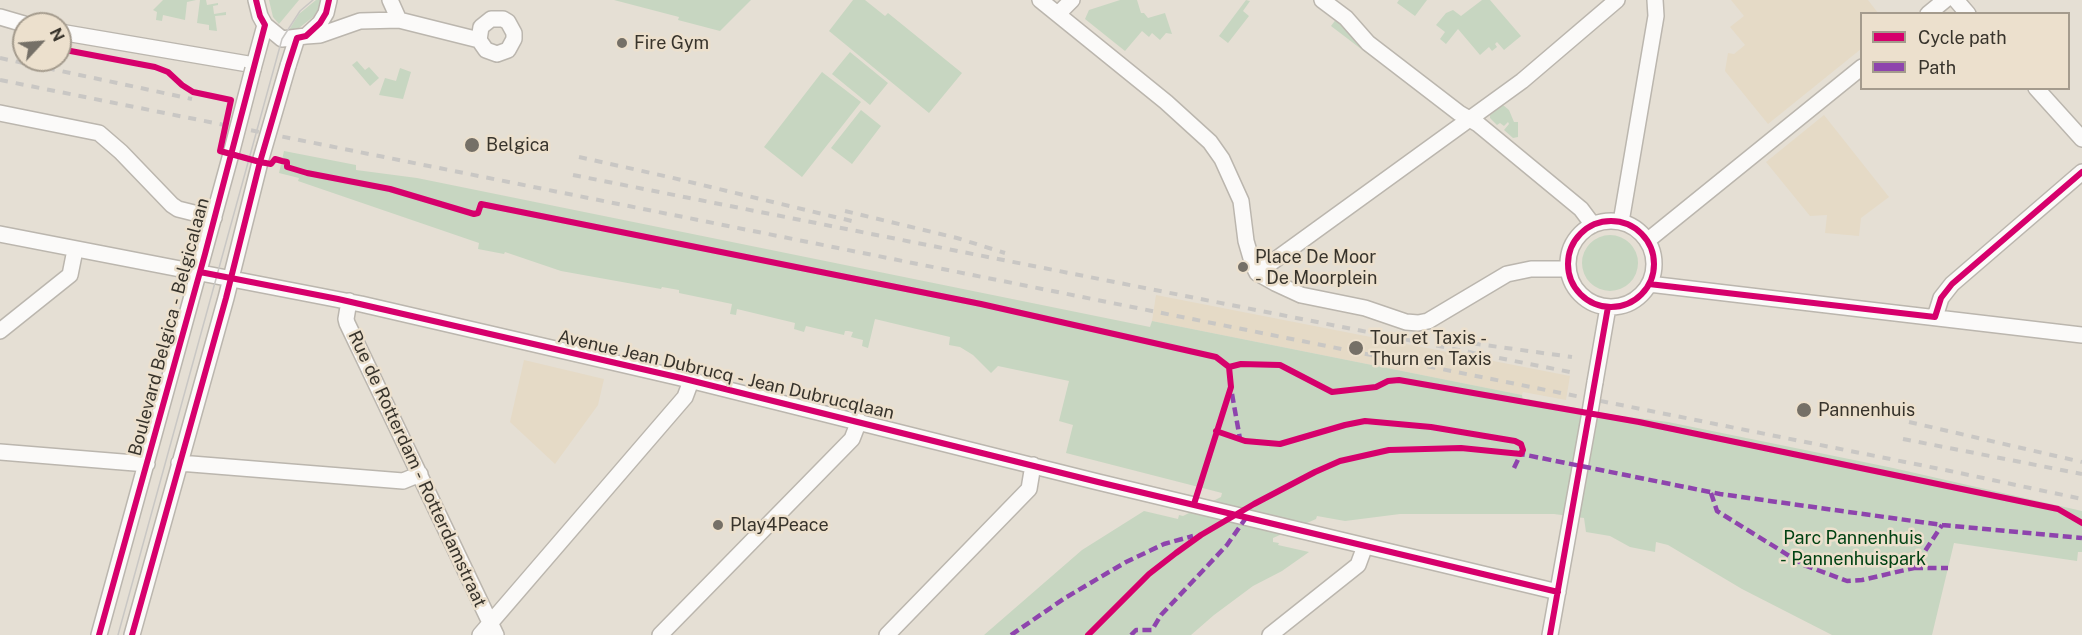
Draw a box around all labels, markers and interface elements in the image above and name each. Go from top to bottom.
north arrow [12,12,72,72]
legend [1860,12,2070,90]
text: N [46,25,68,45]
text: Cycle path [1918,27,2007,48]
place label: Fire Gym [634,32,709,54]
marker: Fire Gym [615,36,629,50]
text: Path [1918,57,1956,78]
place label: Belgica [486,134,549,156]
marker: Belgica [463,136,481,154]
street label: Boulevard Belgica - Belgicalaan [124,196,214,458]
place label: Place De Moor - De Moorplein [1255,246,1377,288]
marker: Place De Moor - De Moorplein [1236,260,1250,274]
street label: Avenue Jean Dubrucq - Jean Dubrucqlaan [556,326,896,424]
street label: Rue de Rotterdam - Rotterdamstraat [343,327,491,611]
place label: Tour et Taxis - Thurn en Taxis [1370,327,1491,370]
marker: Tour et Taxis - Thurn en Taxis [1347,339,1365,357]
place label: Pannenhuis [1818,399,1915,421]
marker: Pannenhuis [1795,401,1813,419]
place label: Play4Peace [730,514,829,536]
marker: Play4Peace [711,518,725,532]
park label: Parc Pannenhuis - Pannenhuispark [1780,527,1926,570]

